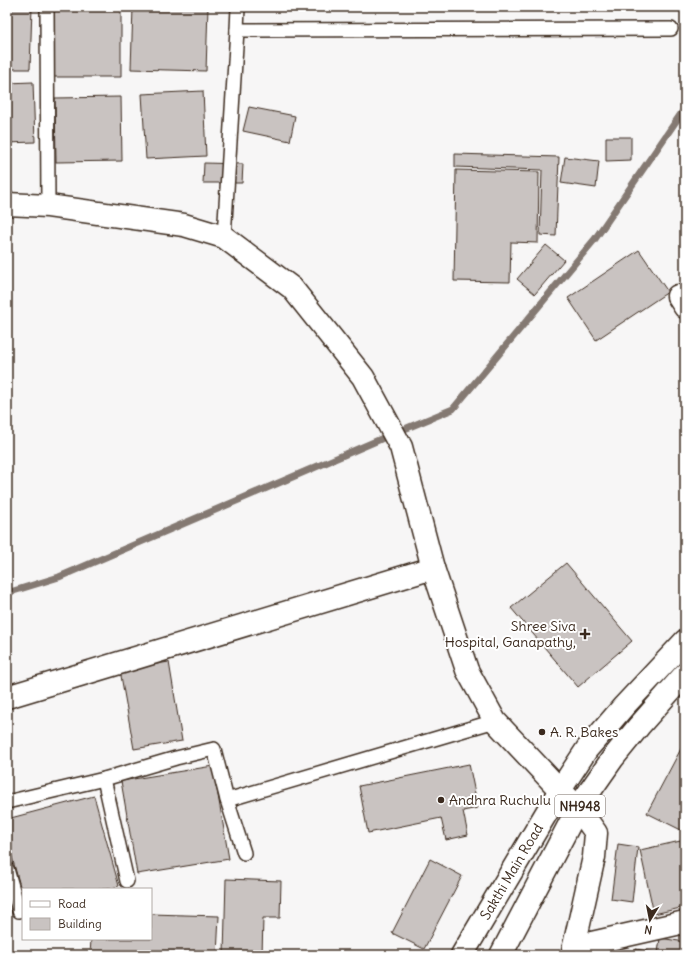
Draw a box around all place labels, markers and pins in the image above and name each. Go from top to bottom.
place label: Shree Siva Hospital, Ganapathy, [445,617,576,651]
marker: Shree Siva Hospital, Ganapathy, [579,628,591,640]
place label: A. R. Bakes [550,723,618,741]
marker: A. R. Bakes [537,727,547,737]
place label: Andhra Ruchulu [449,791,551,809]
marker: Andhra Ruchulu [436,795,446,805]

